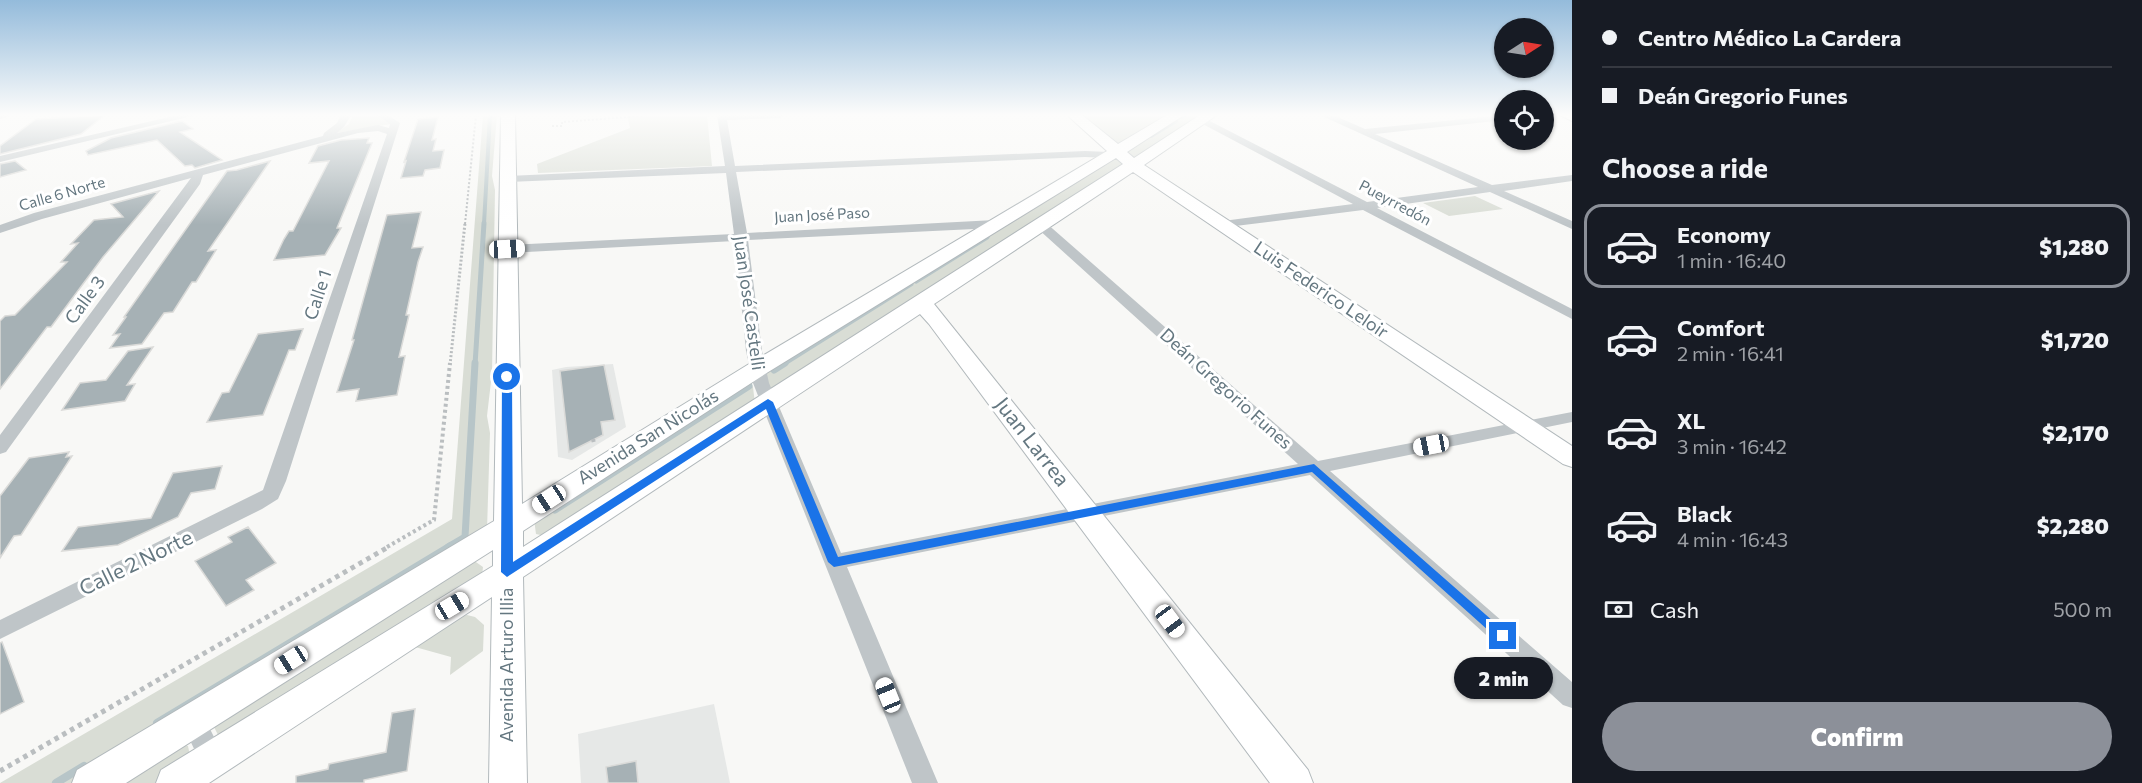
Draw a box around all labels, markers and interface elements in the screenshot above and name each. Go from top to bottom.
north arrow [1494,18,1554,78]
map controls [1494,18,1554,150]
text: Centro Médico La Cardera [1638,24,1901,51]
text: Deán Gregorio Funes [1638,82,1848,109]
button: locate [1494,90,1554,150]
text: Choose a ride [1602,151,1768,184]
street label: Calle 6 Norte [17,172,107,214]
street label: Pueyrredón [1356,176,1435,229]
street label: Juan José Paso [774,203,870,225]
icon: car [1605,219,1659,273]
text: Economy [1677,221,1771,248]
text: $1,280 [2039,233,2109,260]
street label: Juan José Castelli [730,234,770,372]
street label: Luis Federico Leloir [1250,236,1393,342]
car [489,239,525,259]
text: 1 min · 16:40 [1677,248,1786,272]
street label: Calle 1 [299,267,335,323]
street label: Calle 3 [59,271,109,328]
icon: car [1605,312,1659,366]
text: Comfort [1677,314,1765,341]
street label: Deán Gregorio Funes [1156,323,1297,453]
text: $1,720 [2041,326,2109,353]
text: 2 min · 16:41 [1677,341,1784,365]
route start [493,363,520,390]
street label: Avenida San Nicolás [573,384,722,488]
street label: Juan Larrea [991,391,1076,491]
icon: car [1605,405,1659,459]
text: XL [1677,407,1705,434]
text: $2,170 [2042,419,2109,446]
car [1412,433,1450,457]
text: 3 min · 16:42 [1677,434,1787,458]
car [529,482,569,516]
icon: car [1605,498,1659,552]
text: Black [1677,500,1732,527]
text: $2,280 [2037,512,2109,539]
street label: Calle 2 Norte [75,523,196,600]
text: 4 min · 16:43 [1677,527,1788,551]
street label: Avenida Arturo Illia [495,588,517,742]
car [432,589,472,623]
icon: cash [1602,593,1635,626]
text: Cash [1650,596,1699,623]
text: 500 m [2053,597,2112,621]
car [1152,601,1188,641]
route end [1489,622,1516,649]
car [271,643,311,677]
callout: 2 min [1454,657,1552,699]
text: 2 min [1478,666,1529,690]
car [873,675,903,715]
button: Confirm [1602,702,2112,771]

